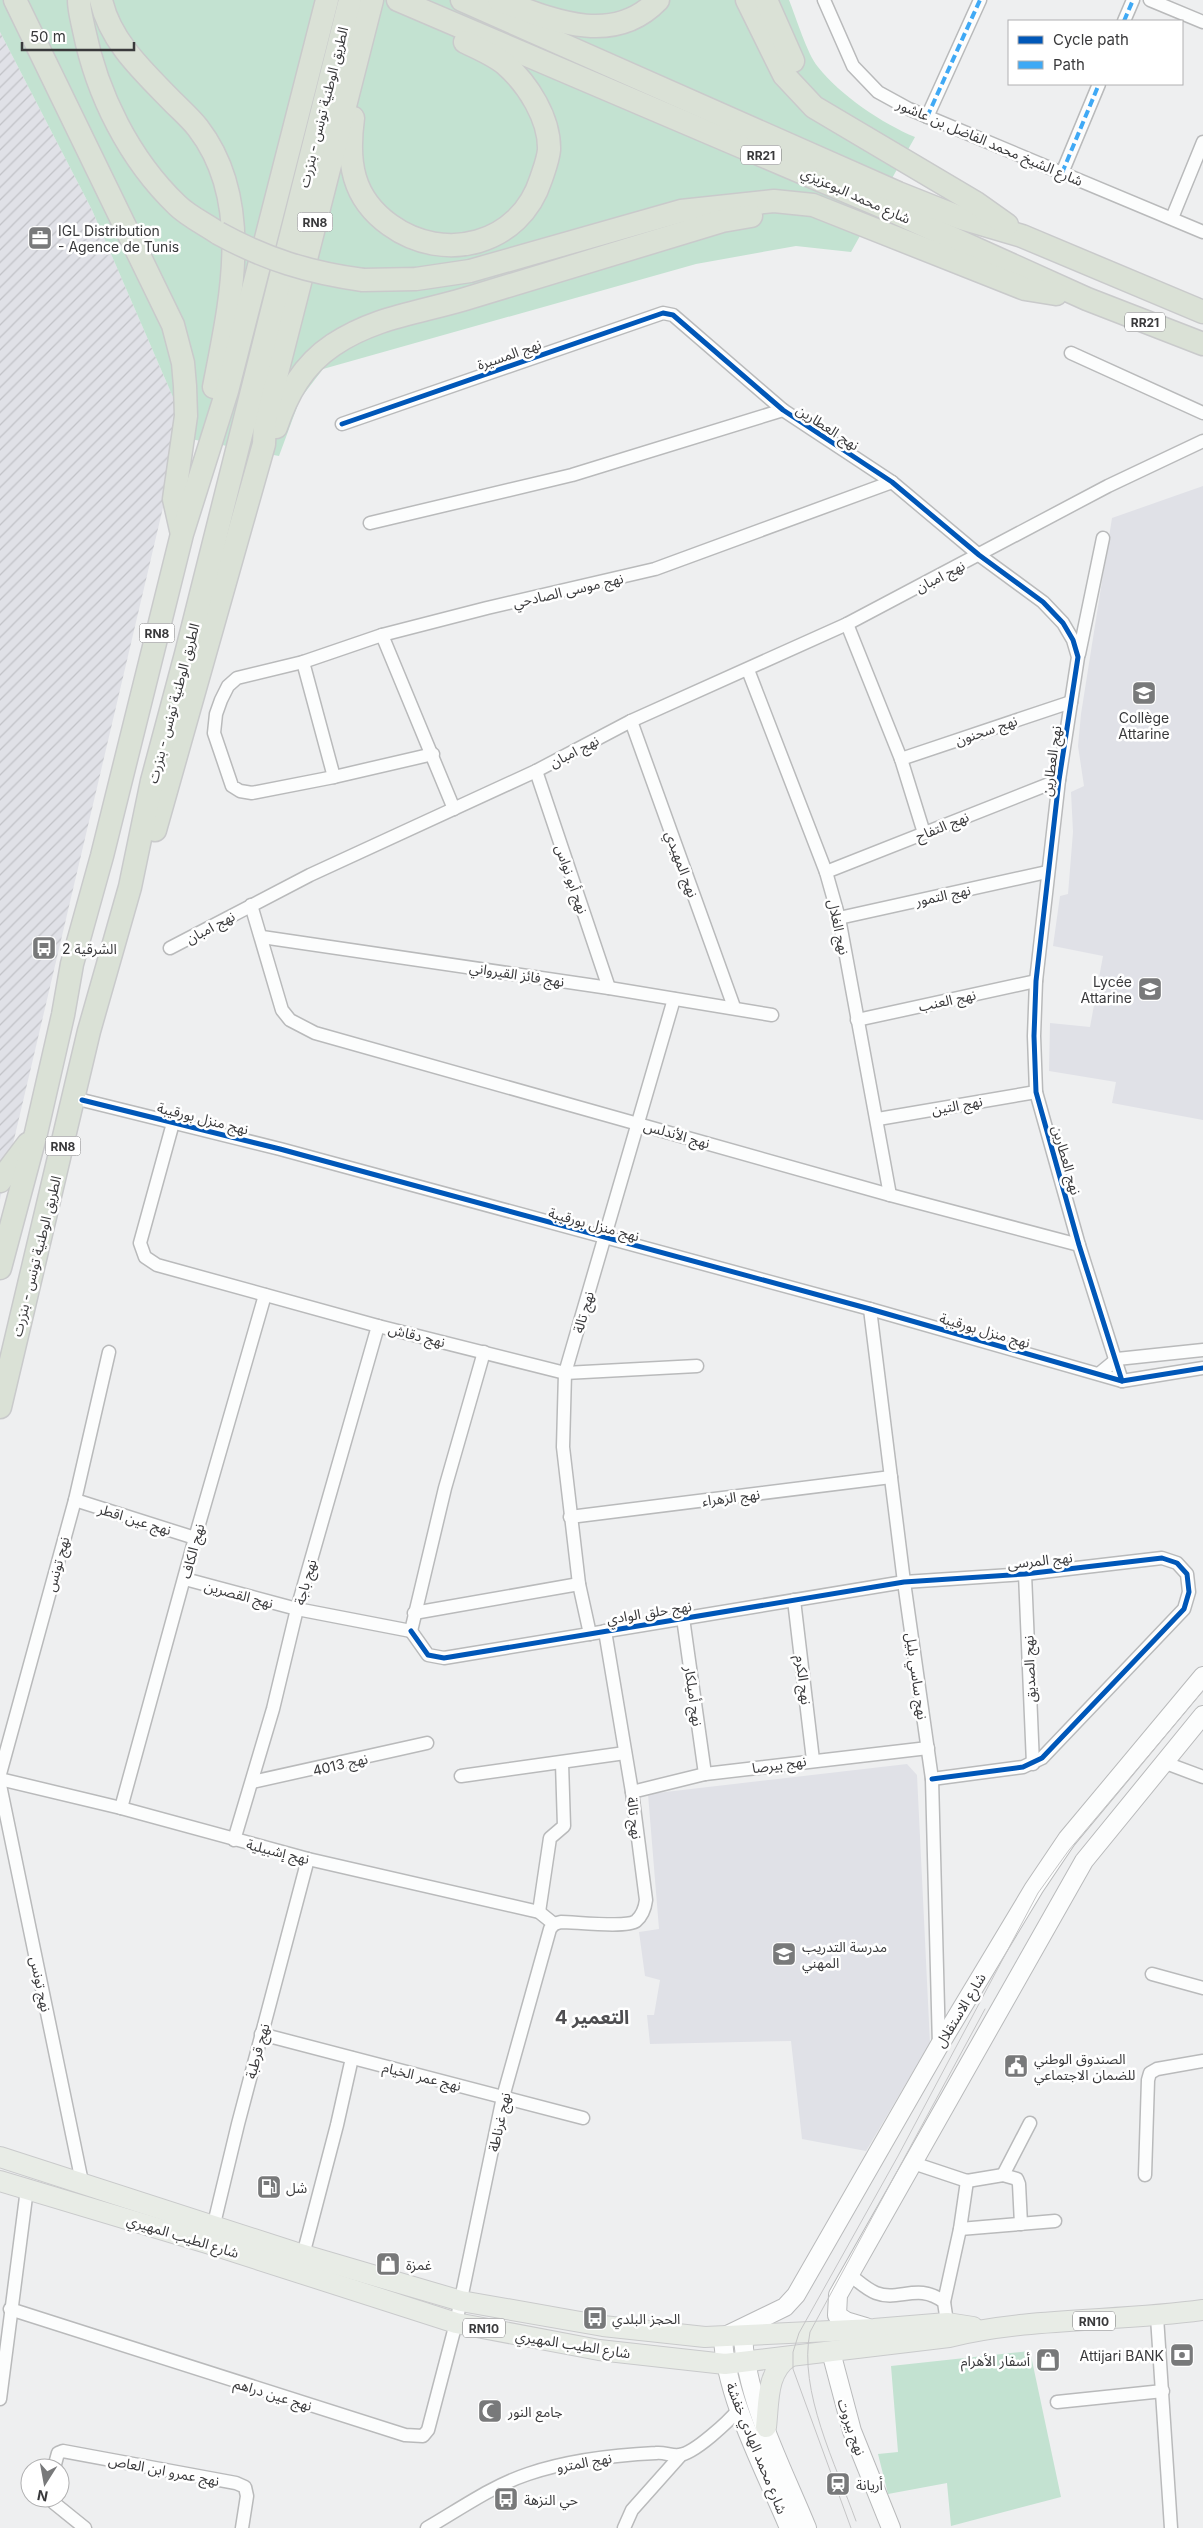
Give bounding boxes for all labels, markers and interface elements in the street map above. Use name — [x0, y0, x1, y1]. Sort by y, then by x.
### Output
scale bar — [22, 20, 135, 52]
legend — [1008, 20, 1183, 85]
street label: الطريق الوطنية تونس - بنزرت — [295, 25, 353, 190]
text: 50 m — [30, 27, 66, 46]
text: Cycle path — [1053, 30, 1129, 49]
text: Path — [1053, 55, 1085, 74]
street label: شارع الشيخ محمد الفاضل بن عاشور — [892, 95, 1086, 192]
road number: RR21 — [741, 146, 781, 164]
street label: شارع محمد البوعزيزي — [797, 163, 913, 230]
road number: RN8 — [298, 212, 332, 232]
place label: IGL Distribution - Agence de Tunis — [58, 222, 179, 255]
office icon: IGL Distribution - Agence de Tunis — [27, 225, 53, 251]
road number: RR21 — [1125, 313, 1165, 332]
street label: نهج المسيرة — [475, 335, 545, 376]
street label: نهج العطارين — [792, 400, 863, 456]
street label: نهج امبان — [913, 556, 969, 598]
street label: نهج موسى الصادحي — [511, 569, 626, 614]
street label: الطريق الوطنية تونس - بنزرت — [143, 621, 205, 785]
road number: RN8 — [140, 624, 174, 642]
school or university icon: Collège Attarine — [1131, 680, 1157, 706]
place label: Collège Attarine — [1118, 709, 1170, 742]
street label: نهج سحنون — [953, 711, 1021, 751]
street label: نهج العطارين — [1038, 724, 1067, 798]
street label: نهج امبان — [547, 731, 603, 773]
street label: نهج التفاح — [913, 808, 972, 847]
street label: نهج المهيدي — [659, 829, 702, 901]
street label: نهج أبو نواس — [549, 842, 592, 917]
street label: نهج التمور — [913, 881, 973, 912]
street label: نهج الغلال — [822, 898, 853, 957]
street label: نهج امبان — [183, 907, 239, 950]
bus stop icon: الشرقية 2 — [31, 935, 57, 961]
place label: الشرقية 2 — [62, 940, 117, 958]
street label: نهج فائز القيرواني — [468, 958, 566, 993]
place label: Lycée Attarine — [1081, 973, 1132, 1006]
school or university icon: Lycée Attarine — [1137, 976, 1163, 1002]
street label: نهج العنب — [917, 986, 978, 1017]
street label: نهج التين — [930, 1092, 985, 1121]
street label: نهج منزل بورقيبة — [155, 1098, 251, 1141]
street label: نهج الأندلس — [641, 1116, 712, 1154]
street label: نهج العطارين — [1046, 1123, 1085, 1198]
road number: RN8 — [46, 1136, 80, 1156]
street label: الطريق الوطنية تونس - بنزرت — [8, 1174, 66, 1339]
street label: نهج منزل بورقيبة — [546, 1204, 642, 1247]
street label: نهج تالة — [569, 1289, 600, 1336]
street label: نهج منزل بورقيبة — [937, 1309, 1032, 1354]
street label: نهج دقاش — [386, 1320, 447, 1353]
street label: نهج الزهراء — [701, 1485, 761, 1512]
street label: نهج عين اقطر — [95, 1500, 174, 1541]
street label: نهج الكاف — [177, 1522, 210, 1581]
street label: نهج تونس — [42, 1534, 75, 1594]
street label: نهج المرسى — [1007, 1548, 1074, 1575]
street label: نهج باجة — [290, 1557, 323, 1608]
street label: نهج القصرين — [202, 1577, 276, 1614]
street label: نهج حلق الوادي — [605, 1597, 693, 1630]
street label: نهج ساسي بليل — [899, 1631, 932, 1721]
street label: نهج الصديق — [1019, 1635, 1042, 1703]
street label: نهج الكرم — [790, 1654, 815, 1706]
street label: نهج أميلكار — [678, 1664, 707, 1728]
street label: نهج 4013 — [311, 1749, 370, 1782]
street label: نهج بيرصا — [751, 1752, 808, 1779]
street label: نهج تالة — [621, 1796, 646, 1841]
street label: نهج إشبيلية — [244, 1835, 312, 1870]
place label: مدرسة التدريب المهني — [802, 1938, 887, 1974]
school or university icon: مدرسة التدريب المهني — [771, 1941, 797, 1967]
street label: نهج تونس — [24, 1955, 55, 2014]
street label: شارع الاستقلال — [931, 1970, 991, 2052]
district label: التعمير 4 — [555, 2006, 629, 2029]
street label: نهج قرطبة — [241, 2021, 275, 2081]
place label: الصندوق الوطني للضمان الاجتماعي — [1034, 2050, 1135, 2086]
public building icon: الصندوق الوطني للضمان الاجتماعي — [1003, 2053, 1029, 2079]
street label: نهج عمر الخيام — [380, 2058, 463, 2097]
street label: نهج غرناطة — [484, 2091, 517, 2154]
fuel station icon: شل — [256, 2174, 282, 2200]
place label: شل — [286, 2179, 307, 2197]
street label: شارع الطيب المهيري — [124, 2211, 241, 2264]
shop icon: غمزة — [375, 2251, 401, 2277]
place label: غمزة — [406, 2256, 432, 2274]
bus stop icon: الحجز البلدي — [582, 2305, 608, 2331]
place label: الحجز البلدي — [612, 2310, 680, 2330]
road number: RN10 — [1073, 2312, 1115, 2330]
road number: RN10 — [463, 2318, 505, 2338]
street label: شارع الطيب المهيري — [514, 2327, 632, 2365]
bank icon: Attijari BANK — [1169, 2342, 1195, 2368]
shop icon: أسفار الأهرام — [1035, 2347, 1061, 2373]
place label: Attijari BANK — [1080, 2347, 1165, 2364]
place label: أسفار الأهرام — [961, 2352, 1030, 2372]
street label: نهج عين دراهم — [231, 2374, 314, 2417]
street label: شارع محمد الهادي خفشة — [720, 2380, 791, 2517]
street label: نهج بيروت — [832, 2397, 870, 2459]
mosque icon: جامع النور — [477, 2398, 503, 2424]
place label: جامع النور — [507, 2403, 563, 2423]
street label: نهج المترو — [555, 2449, 614, 2478]
street label: نهج عمرو ابن العاص — [107, 2451, 221, 2492]
north arrow — [20, 2458, 70, 2508]
station icon: أريانة — [825, 2471, 851, 2497]
place label: أريانة — [856, 2476, 883, 2494]
bus stop icon: حي النزهة — [493, 2486, 519, 2512]
text: N — [36, 2487, 49, 2506]
place label: حي النزهة — [524, 2491, 578, 2511]

